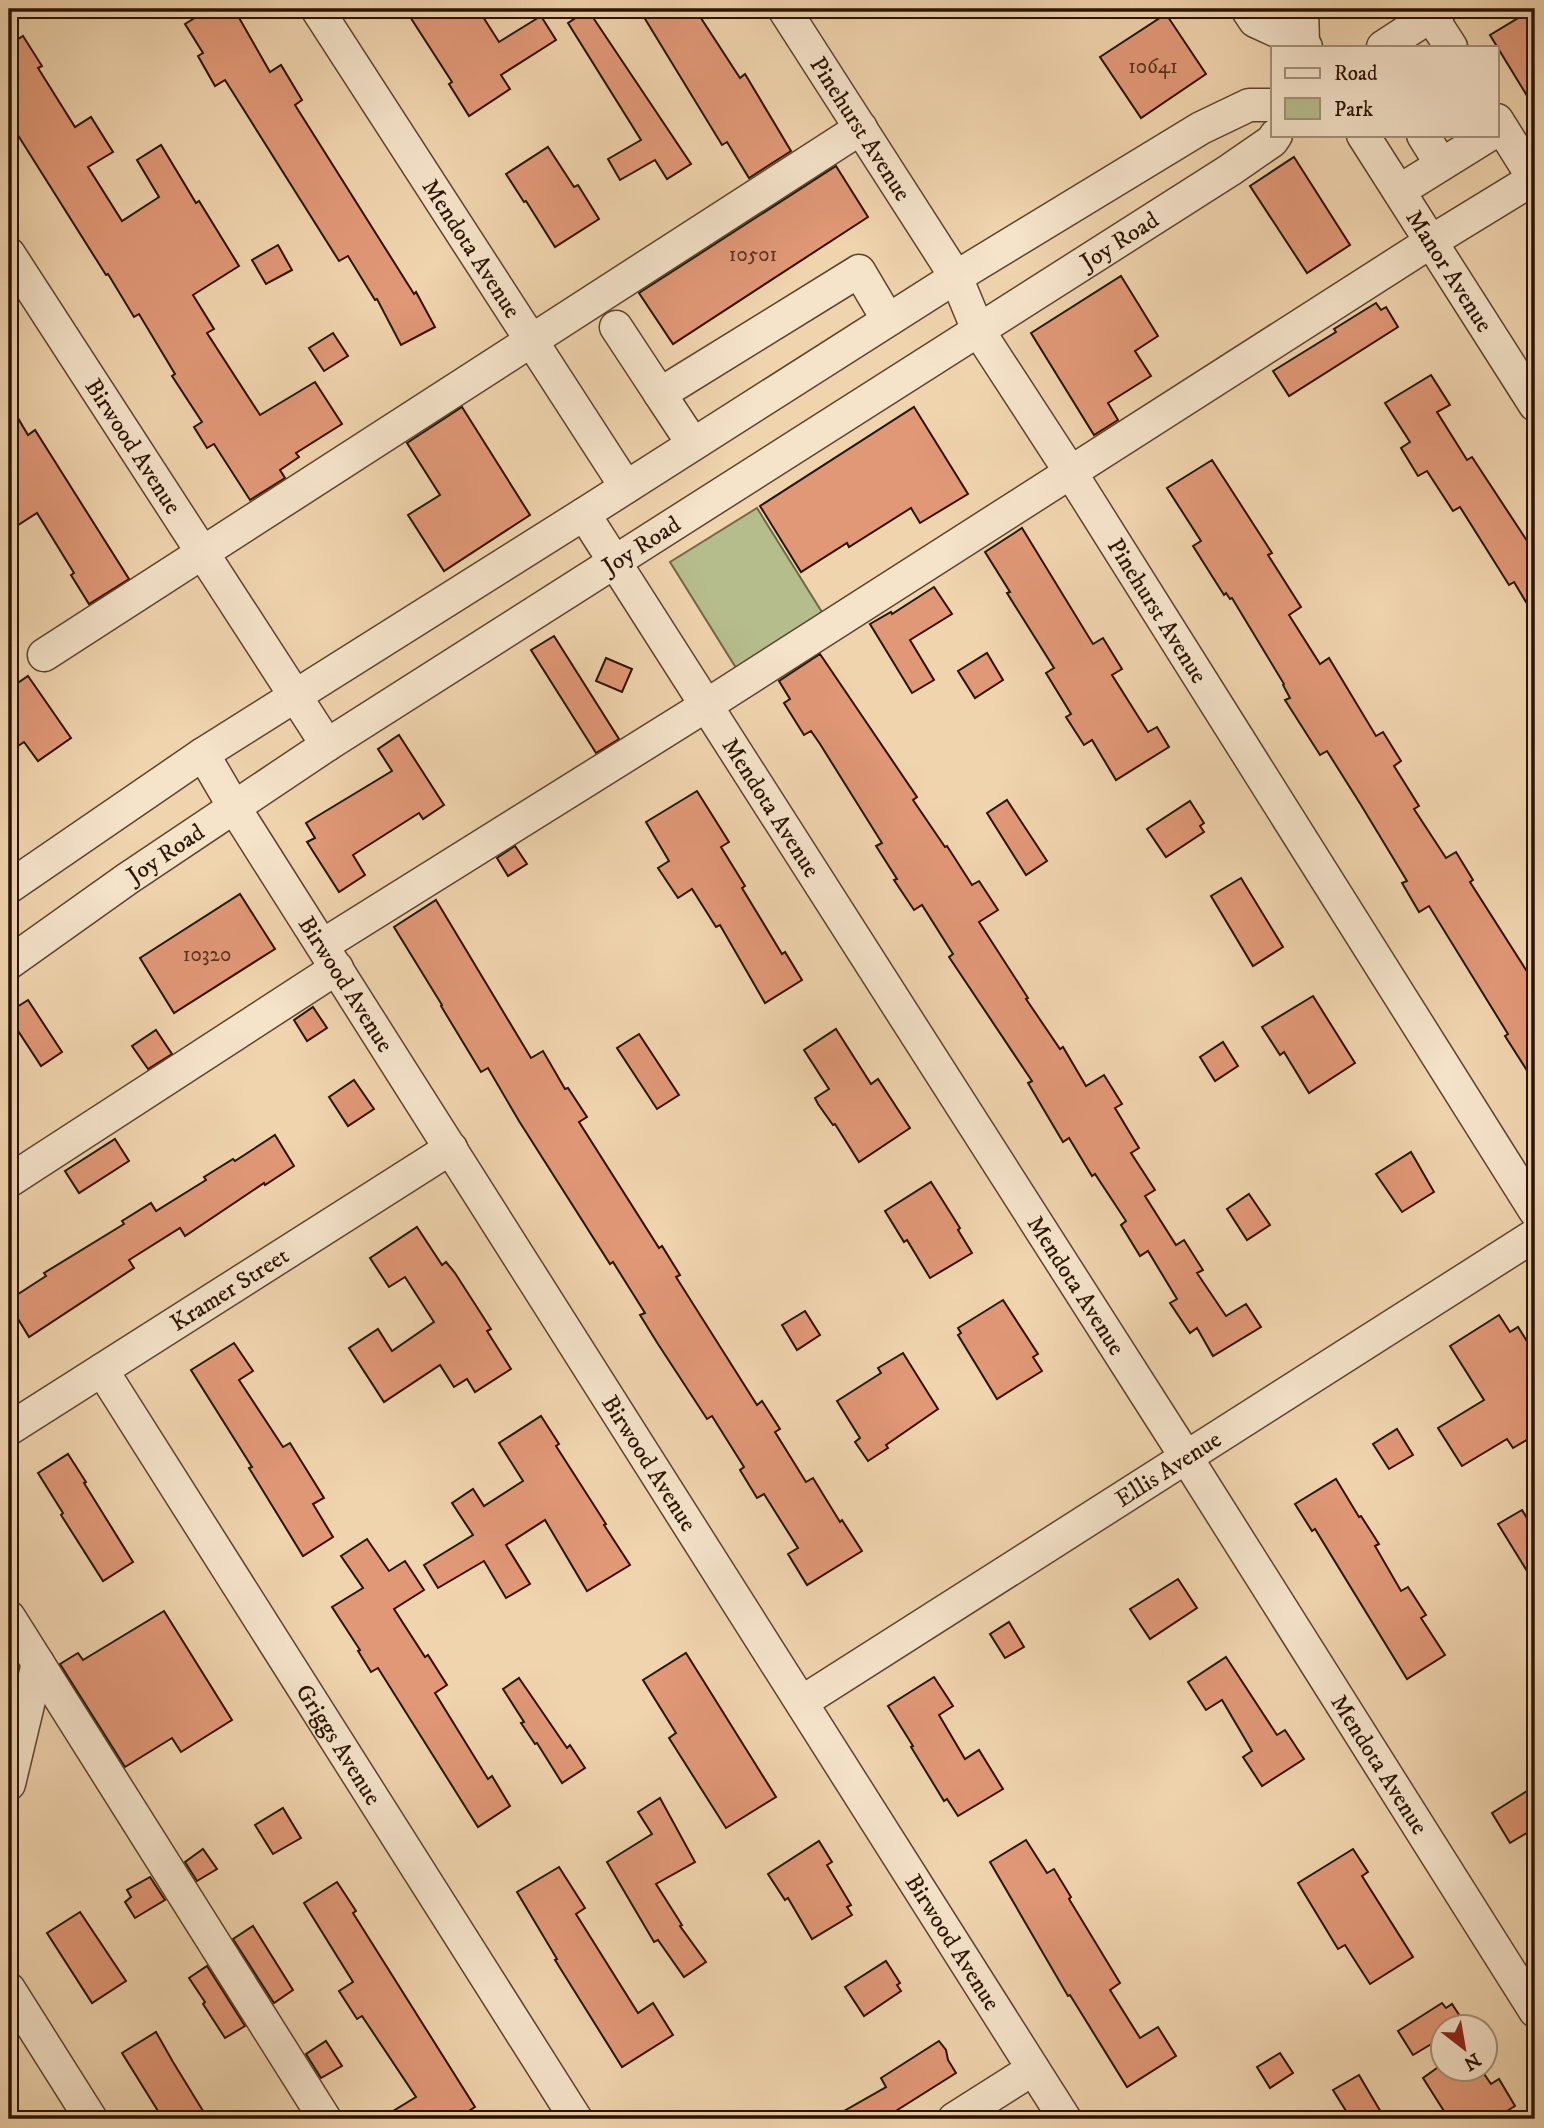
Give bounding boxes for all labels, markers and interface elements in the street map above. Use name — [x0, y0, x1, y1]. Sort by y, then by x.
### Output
legend — [1271, 46, 1498, 136]
street label: Pinehurst Avenue — [803, 51, 917, 207]
house number: 10641 — [1128, 54, 1178, 80]
text: Road — [1334, 61, 1378, 87]
text: Park — [1334, 97, 1374, 123]
street label: Mendota Avenue — [415, 174, 527, 324]
street label: Manor Avenue — [1399, 204, 1499, 338]
street label: Joy Road — [1073, 205, 1165, 278]
house number: 10501 — [729, 242, 777, 268]
street label: Birwood Avenue — [78, 373, 188, 520]
street label: Joy Road — [595, 510, 686, 583]
street label: Pinehurst Avenue — [1100, 533, 1213, 689]
street label: Mendota Avenue — [715, 732, 826, 883]
street label: Joy Road — [120, 817, 210, 892]
street label: Birwood Avenue — [291, 911, 400, 1058]
house number: 10320 — [183, 942, 231, 968]
street label: Mendota Avenue — [1020, 1210, 1131, 1361]
street label: Kramer Street — [165, 1241, 295, 1339]
street label: Birwood Avenue — [594, 1390, 703, 1537]
street label: Ellis Avenue — [1110, 1425, 1227, 1515]
street label: Griggs Avenue — [289, 1679, 388, 1811]
street label: Mendota Avenue — [1323, 1689, 1434, 1841]
street label: Birwood Avenue — [898, 1869, 1006, 2016]
north arrow — [1428, 2012, 1498, 2082]
text: N — [1459, 2047, 1485, 2075]

